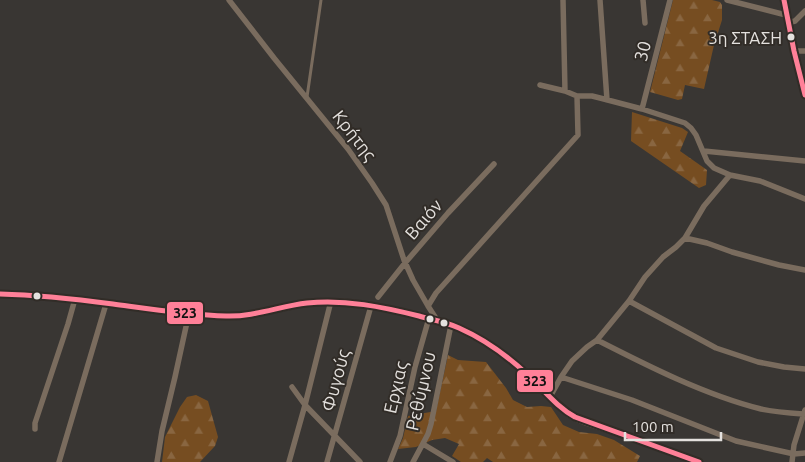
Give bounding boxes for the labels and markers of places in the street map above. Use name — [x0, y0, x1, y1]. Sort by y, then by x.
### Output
place label: 3η ΣΤΑΣΗ — [708, 28, 782, 47]
marker: 3η ΣΤΑΣΗ — [786, 32, 796, 42]
unlabelled marker — [32, 291, 42, 301]
unlabelled marker — [425, 314, 435, 324]
unlabelled marker — [439, 318, 449, 328]

